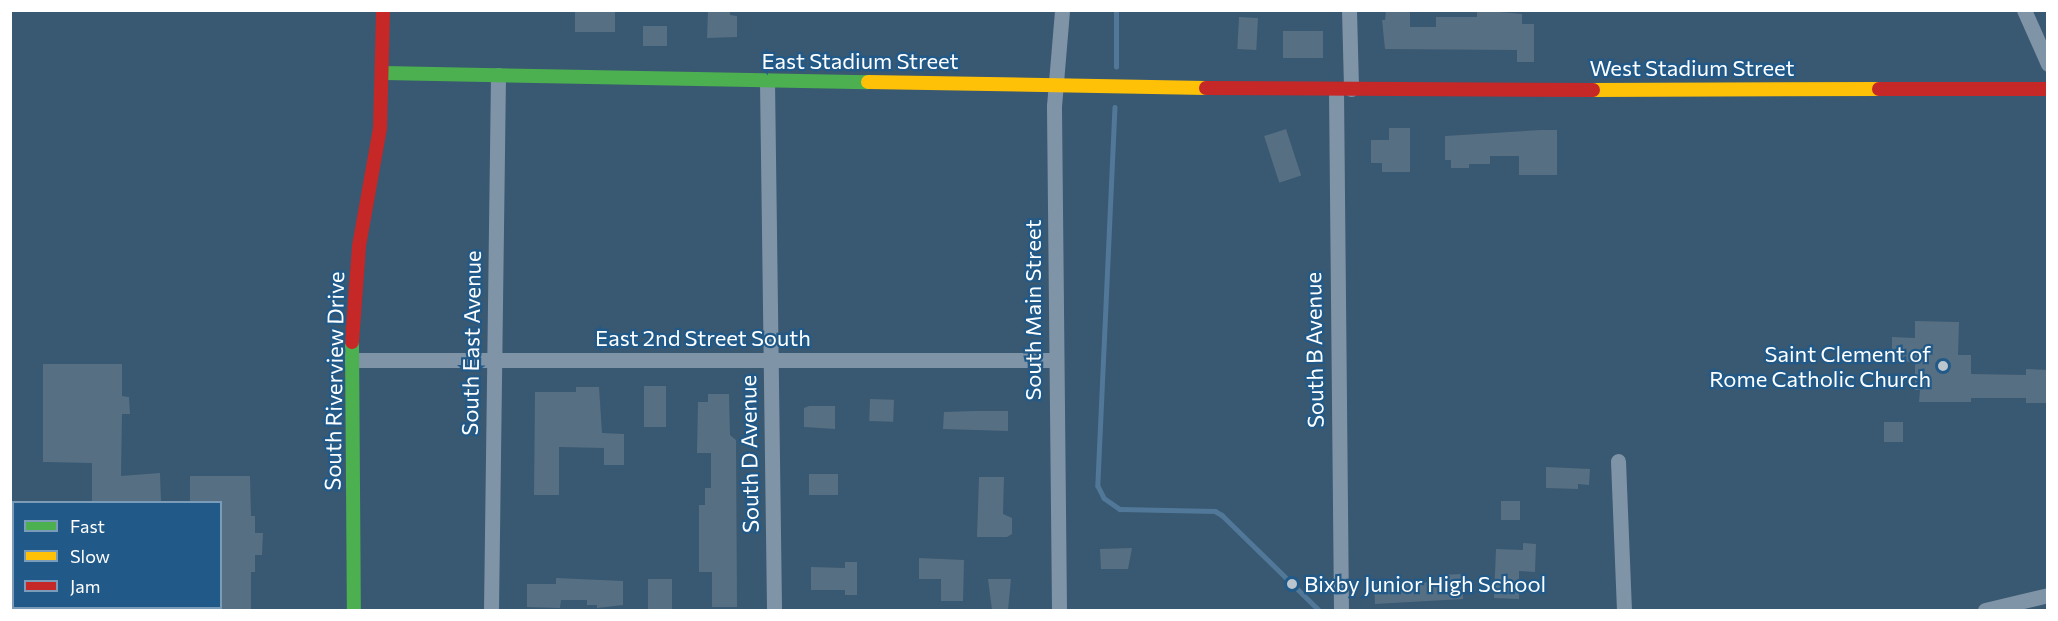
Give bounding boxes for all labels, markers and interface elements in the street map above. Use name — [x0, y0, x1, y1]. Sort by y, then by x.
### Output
street label: East Stadium Street — [761, 48, 959, 74]
street label: West Stadium Street — [1589, 55, 1795, 81]
street label: South Main Street — [1020, 219, 1046, 401]
street label: South East Avenue — [456, 250, 486, 436]
street label: South Riverview Drive — [319, 271, 349, 491]
street label: South B Avenue — [1299, 272, 1329, 428]
street label: East 2nd Street South — [595, 325, 811, 351]
place label: Saint Clement of Rome Catholic Church — [1709, 340, 1931, 392]
marker: Saint Clement of Rome Catholic Church — [1936, 359, 1950, 373]
street label: South D Avenue — [734, 375, 764, 533]
legend — [12, 501, 222, 609]
text: Fast — [70, 515, 105, 537]
text: Slow — [70, 545, 110, 567]
place label: Bixby Junior High School — [1304, 571, 1546, 597]
text: Jam — [70, 575, 100, 597]
marker: Bixby Junior High School — [1285, 577, 1299, 591]

